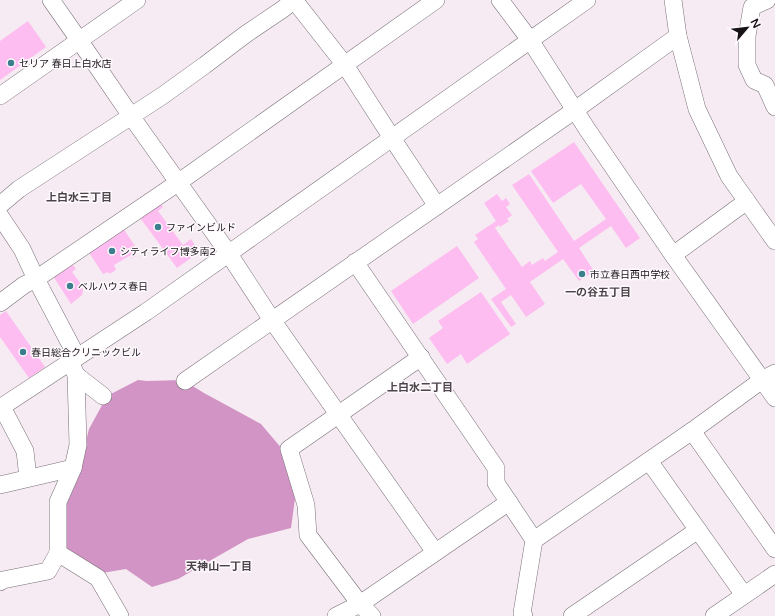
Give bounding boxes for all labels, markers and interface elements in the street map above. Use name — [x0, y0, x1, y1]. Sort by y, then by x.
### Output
north arrow — [727, 8, 767, 48]
text: N — [748, 17, 763, 30]
marker: セリア 春日上白水店 — [6, 58, 16, 68]
place label: セリア 春日上白水店 — [19, 58, 112, 70]
district label: 上白水三丁目 — [46, 191, 112, 204]
marker: ファインビルド — [153, 222, 163, 232]
place label: ファインビルド — [166, 222, 236, 234]
marker: シティライフ博多南2 — [107, 246, 117, 256]
place label: シティライフ博多南2 — [120, 246, 216, 258]
marker: 市立春日西中学校 — [577, 269, 587, 279]
place label: 市立春日西中学校 — [590, 269, 670, 281]
marker: ベルハウス春日 — [65, 281, 75, 291]
place label: ベルハウス春日 — [78, 281, 148, 293]
district label: 一の谷五丁目 — [565, 286, 631, 299]
marker: 春日総合クリニックビル — [18, 347, 28, 357]
place label: 春日総合クリニックビル — [31, 347, 141, 359]
district label: 上白水二丁目 — [387, 381, 453, 394]
district label: 天神山一丁目 — [186, 560, 252, 573]

